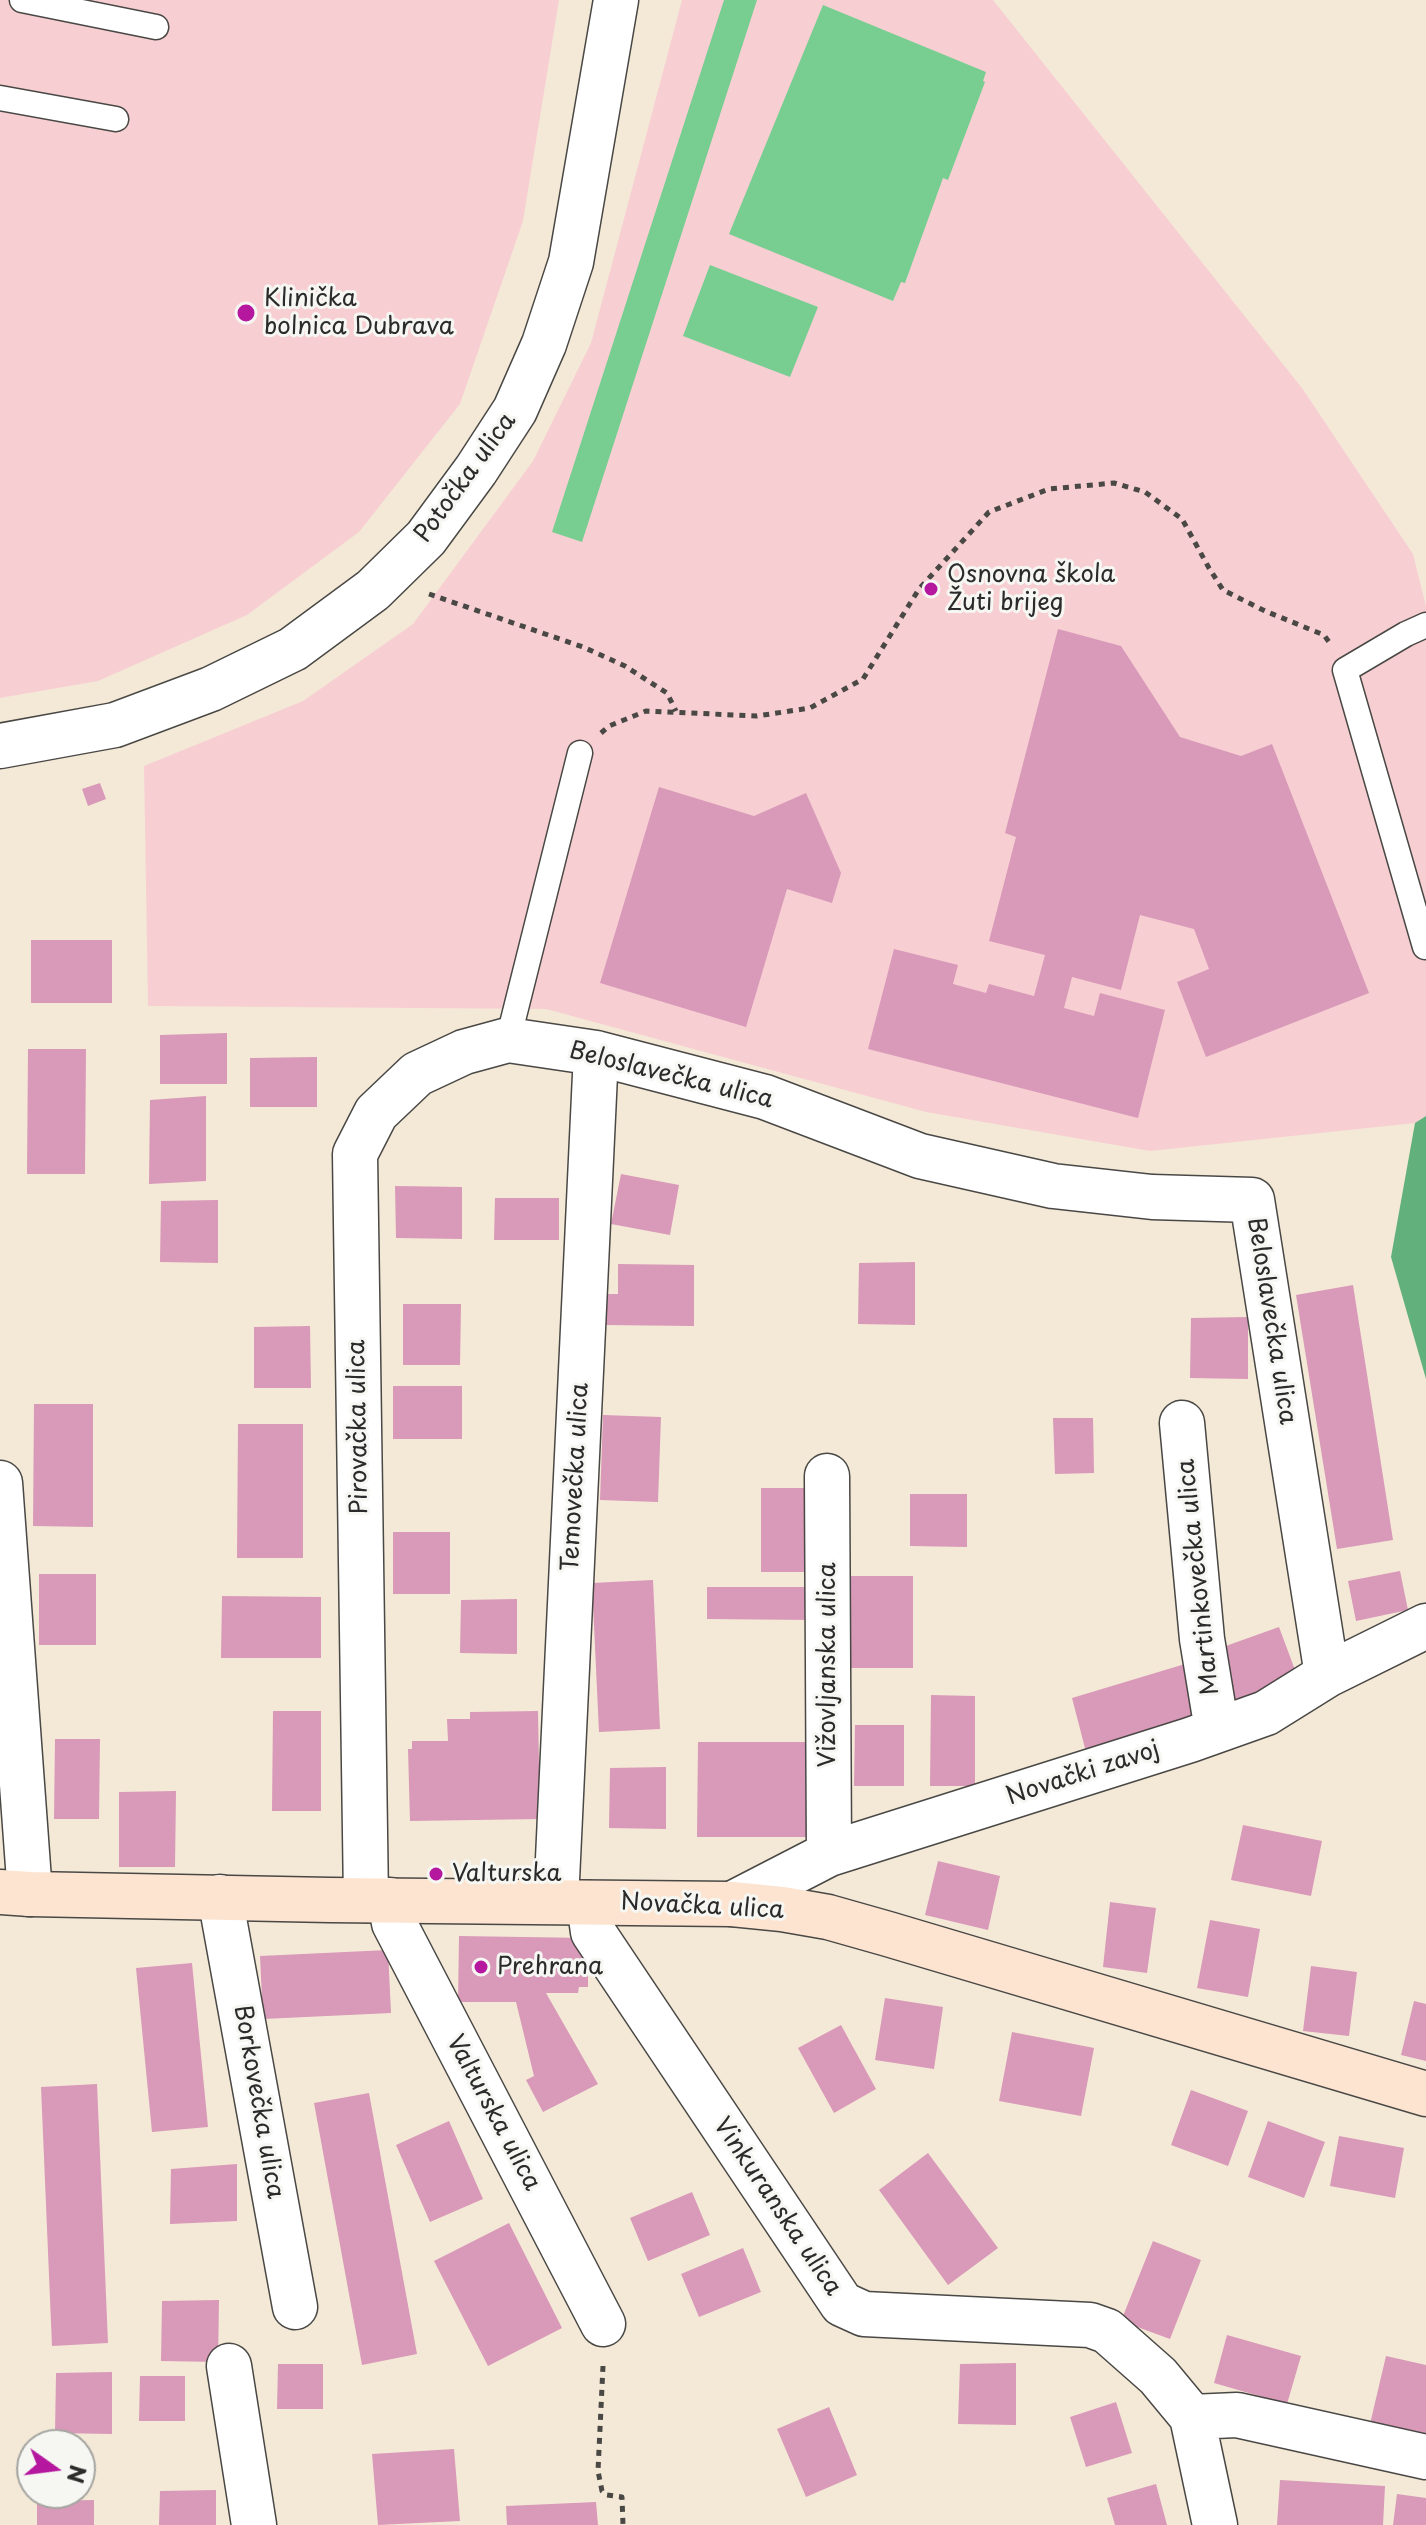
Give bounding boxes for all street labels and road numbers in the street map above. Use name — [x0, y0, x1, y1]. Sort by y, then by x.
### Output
street label: Potočka ulica — [409, 408, 523, 548]
street label: Beloslavečka ulica — [566, 1037, 776, 1115]
street label: Beloslavečka ulica — [1240, 1215, 1302, 1427]
street label: Pirovačka ulica — [343, 1339, 375, 1515]
street label: Temovečka ulica — [557, 1382, 595, 1572]
street label: Martinkovečka ulica — [1172, 1458, 1226, 1696]
street label: Vižovljanska ulica — [814, 1563, 842, 1767]
street label: Novački zavoj — [1003, 1736, 1163, 1812]
street label: Novačka ulica — [619, 1888, 785, 1926]
street label: Borkovečka ulica — [227, 2003, 289, 2201]
street label: Valturska ulica — [440, 2030, 546, 2196]
street label: Vinkuranska ulica — [707, 2113, 847, 2301]

